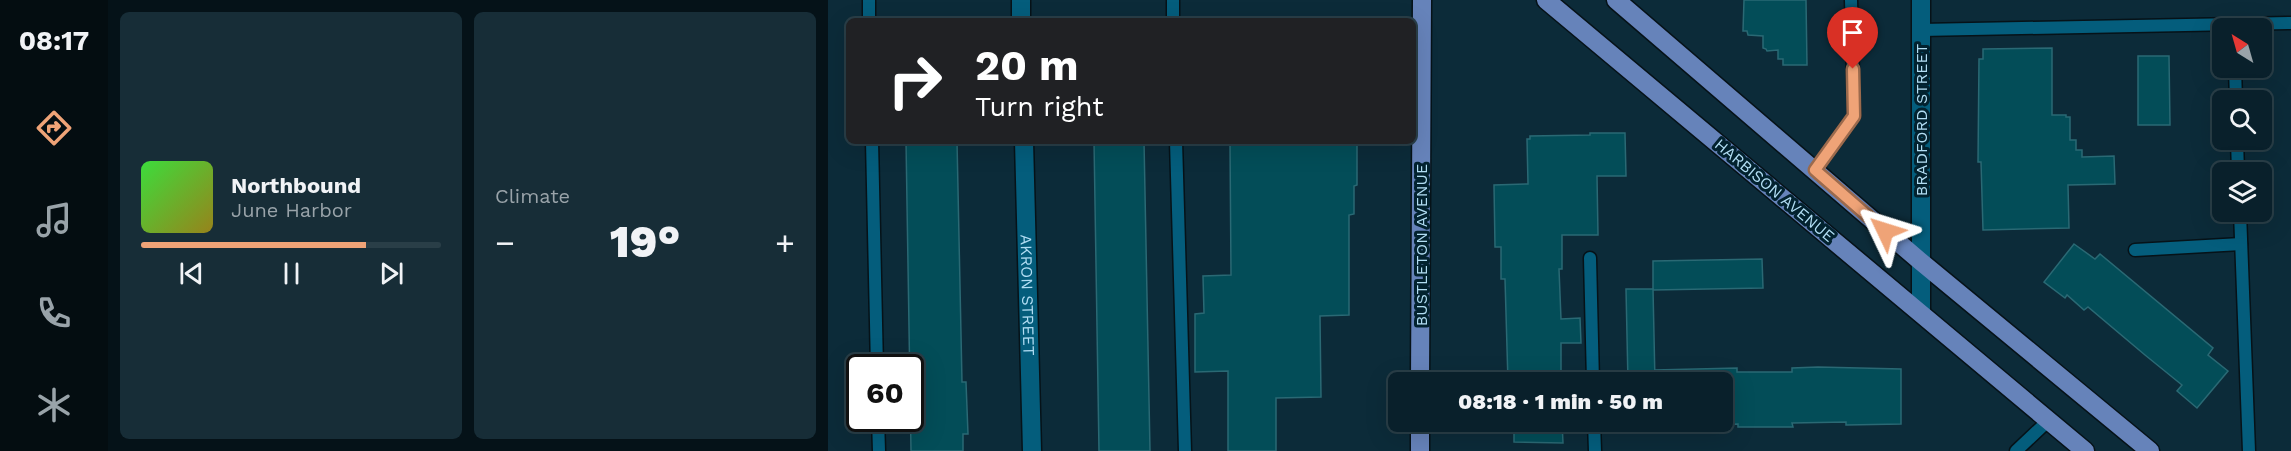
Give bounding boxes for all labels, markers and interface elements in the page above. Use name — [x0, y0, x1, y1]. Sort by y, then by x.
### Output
pin — [1827, 7, 1878, 69]
icon: arrive — [1836, 16, 1869, 49]
north arrow — [2212, 18, 2272, 78]
map controls — [2212, 18, 2272, 222]
text: 08:17 — [19, 25, 89, 57]
text: 20 m — [975, 41, 1079, 90]
icon: right — [876, 42, 954, 120]
street label: BRADFORD STREET — [1912, 43, 1931, 196]
button: search — [2212, 90, 2272, 150]
text: Turn right — [975, 91, 1104, 123]
icon: directions — [33, 107, 75, 149]
street label: HARBISON AVENUE — [1711, 135, 1838, 246]
button: layers — [2212, 162, 2272, 222]
street label: BUSTLETON AVENUE — [1412, 164, 1431, 326]
text: Northbound — [231, 173, 361, 198]
text: Climate — [495, 184, 570, 208]
text: June Harbor — [231, 198, 352, 222]
icon: music — [33, 199, 75, 241]
position arrow — [1853, 199, 1917, 263]
text: 19° — [610, 215, 680, 268]
text: − — [495, 223, 515, 262]
text: + — [775, 223, 795, 262]
street label: AKRON STREET — [1016, 234, 1039, 356]
icon: previous — [175, 257, 208, 290]
icon: pause — [275, 257, 308, 290]
icon: next — [375, 257, 408, 290]
icon: phone — [33, 292, 75, 334]
speed limit sign: 60 — [846, 354, 924, 432]
icon: climate — [33, 384, 75, 426]
text: 08:18 · 1 min · 50 m — [1458, 389, 1663, 414]

